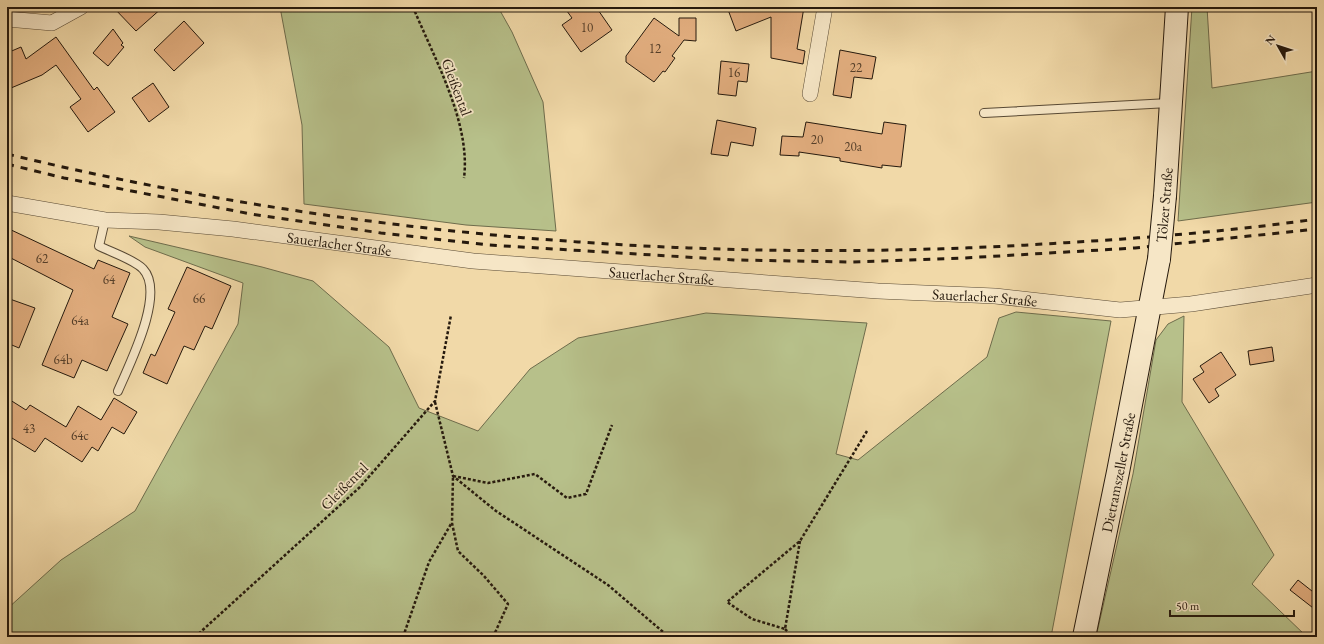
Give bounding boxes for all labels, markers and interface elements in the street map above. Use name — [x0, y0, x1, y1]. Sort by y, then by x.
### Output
house number: 10 — [581, 19, 593, 36]
north arrow — [1258, 26, 1298, 66]
text: N — [1262, 32, 1279, 48]
house number: 12 — [649, 40, 662, 57]
street label: Gleißental — [437, 56, 477, 119]
house number: 22 — [850, 59, 863, 76]
house number: 16 — [728, 64, 740, 81]
house number: 20 — [811, 131, 823, 148]
house number: 20a — [844, 138, 863, 155]
street label: Tölzer Straße — [1151, 167, 1177, 243]
street label: Sauerlacher Straße — [286, 227, 393, 260]
house number: 62 — [36, 250, 49, 267]
street label: Sauerlacher Straße — [608, 262, 715, 288]
house number: 64 — [103, 271, 116, 288]
street label: Sauerlacher Straße — [932, 284, 1038, 310]
house number: 66 — [193, 290, 205, 307]
house number: 64a — [71, 312, 90, 329]
house number: 64b — [53, 351, 73, 368]
street label: Dietramszeller Straße — [1096, 411, 1139, 534]
house number: 43 — [23, 420, 35, 437]
house number: 64c — [71, 427, 89, 444]
street label: Gleißental — [316, 458, 372, 514]
scale bar — [1170, 592, 1294, 618]
text: 50 m — [1176, 598, 1200, 614]

